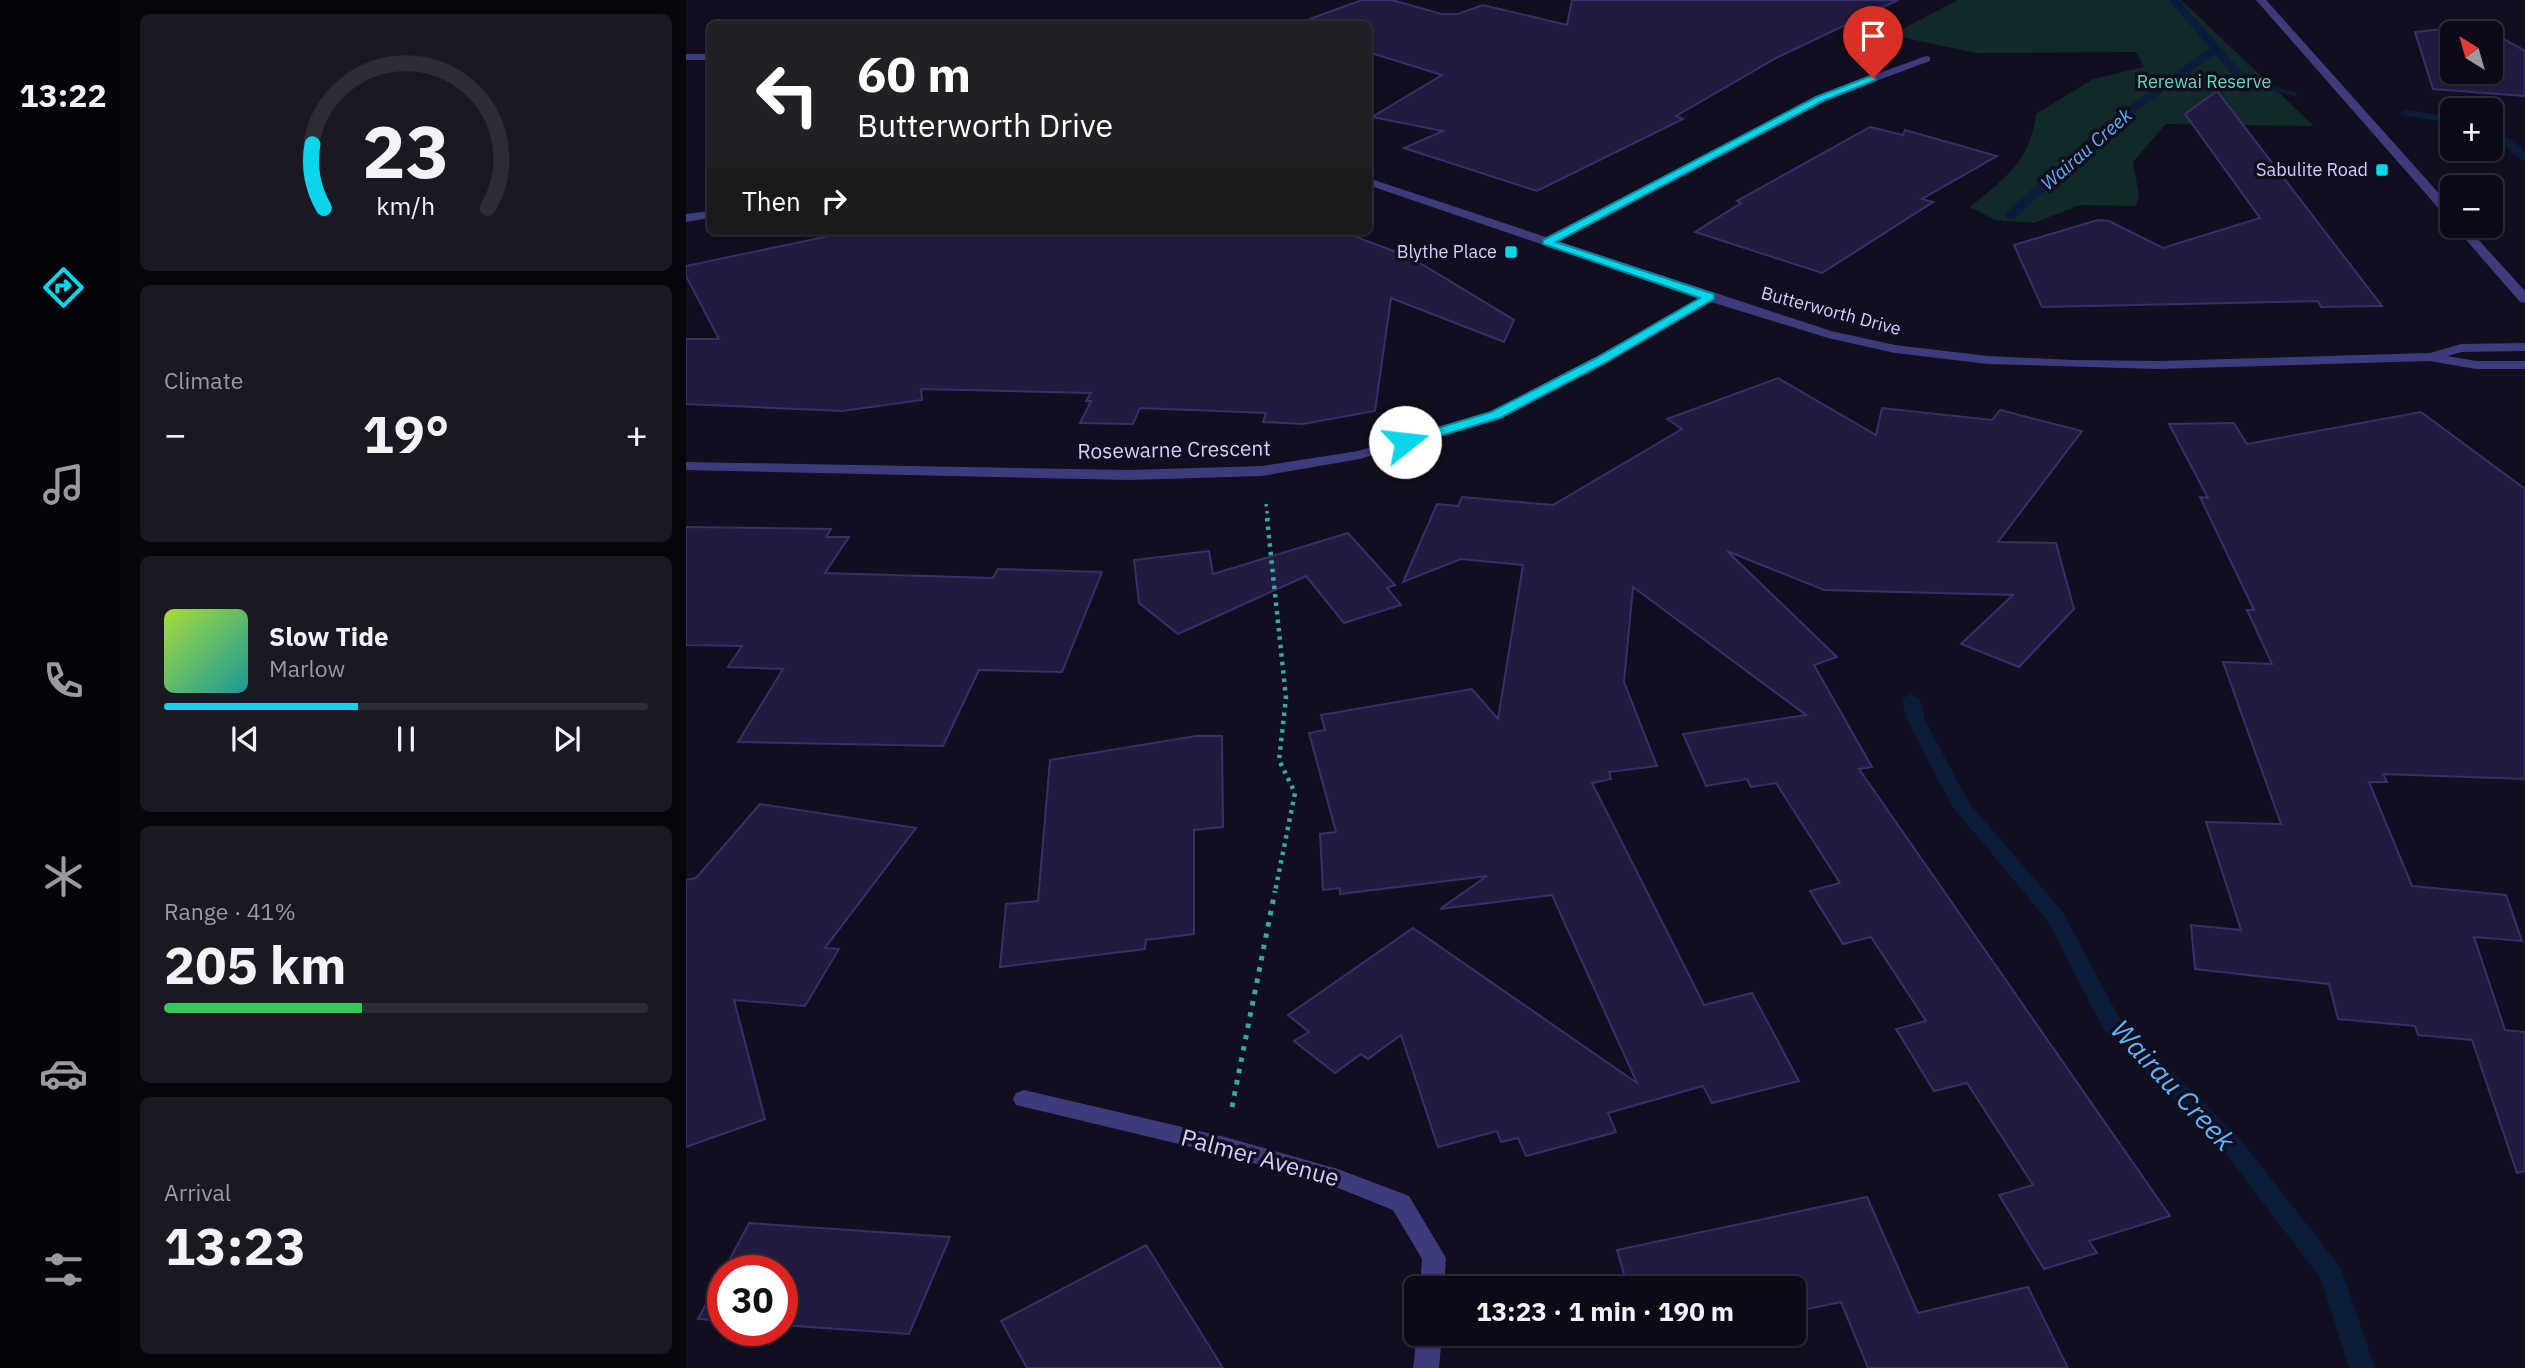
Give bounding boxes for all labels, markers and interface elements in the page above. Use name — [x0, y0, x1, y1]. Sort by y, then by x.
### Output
pin — [1843, 6, 1903, 78]
icon: arrive — [1854, 17, 1892, 55]
north arrow — [2440, 21, 2502, 84]
map controls — [2440, 21, 2503, 238]
text: 60 m — [857, 42, 971, 105]
icon: left — [742, 49, 833, 140]
park label: Rerewai Reserve — [2137, 70, 2271, 93]
text: 13:22 — [19, 74, 107, 116]
button: + — [2440, 98, 2503, 161]
water label: Wairau Creek — [2036, 102, 2137, 195]
text: 23 — [362, 104, 450, 199]
text: Butterworth Drive — [857, 104, 1113, 146]
place label: Sabulite Road — [2256, 158, 2368, 181]
marker: Sabulite Road — [2374, 162, 2390, 178]
button: − — [2440, 175, 2503, 238]
icon: right — [815, 182, 853, 220]
text: Then — [742, 184, 801, 218]
text: km/h — [377, 189, 435, 222]
place label: Blythe Place — [1397, 240, 1497, 263]
marker: Blythe Place — [1503, 244, 1519, 260]
icon: directions — [39, 263, 88, 312]
street label: Butterworth Drive — [1759, 281, 1904, 340]
text: Climate — [164, 365, 243, 395]
text: 19° — [363, 400, 449, 467]
position arrow — [1368, 405, 1442, 479]
text: − — [164, 409, 187, 458]
text: + — [625, 409, 648, 458]
street label: Rosewarne Crescent — [1077, 433, 1271, 465]
icon: music — [39, 460, 88, 509]
text: Slow Tide — [269, 619, 389, 653]
text: Marlow — [269, 653, 345, 683]
icon: phone — [39, 656, 88, 705]
icon: previous — [226, 720, 264, 758]
icon: pause — [387, 720, 425, 758]
icon: next — [548, 720, 586, 758]
icon: climate — [39, 852, 88, 901]
text: Range · 41% — [164, 896, 296, 926]
text: 205 km — [164, 931, 346, 998]
water label: Wairau Creek — [2103, 1011, 2244, 1158]
icon: car — [39, 1049, 88, 1098]
street label: Palmer Avenue — [1178, 1121, 1343, 1194]
text: Arrival — [164, 1177, 231, 1207]
text: 13:23 — [164, 1212, 306, 1279]
icon: filters — [39, 1245, 88, 1294]
speed limit sign: 30 — [707, 1255, 798, 1346]
text: 13:23 · 1 min · 190 m — [1476, 1294, 1734, 1328]

